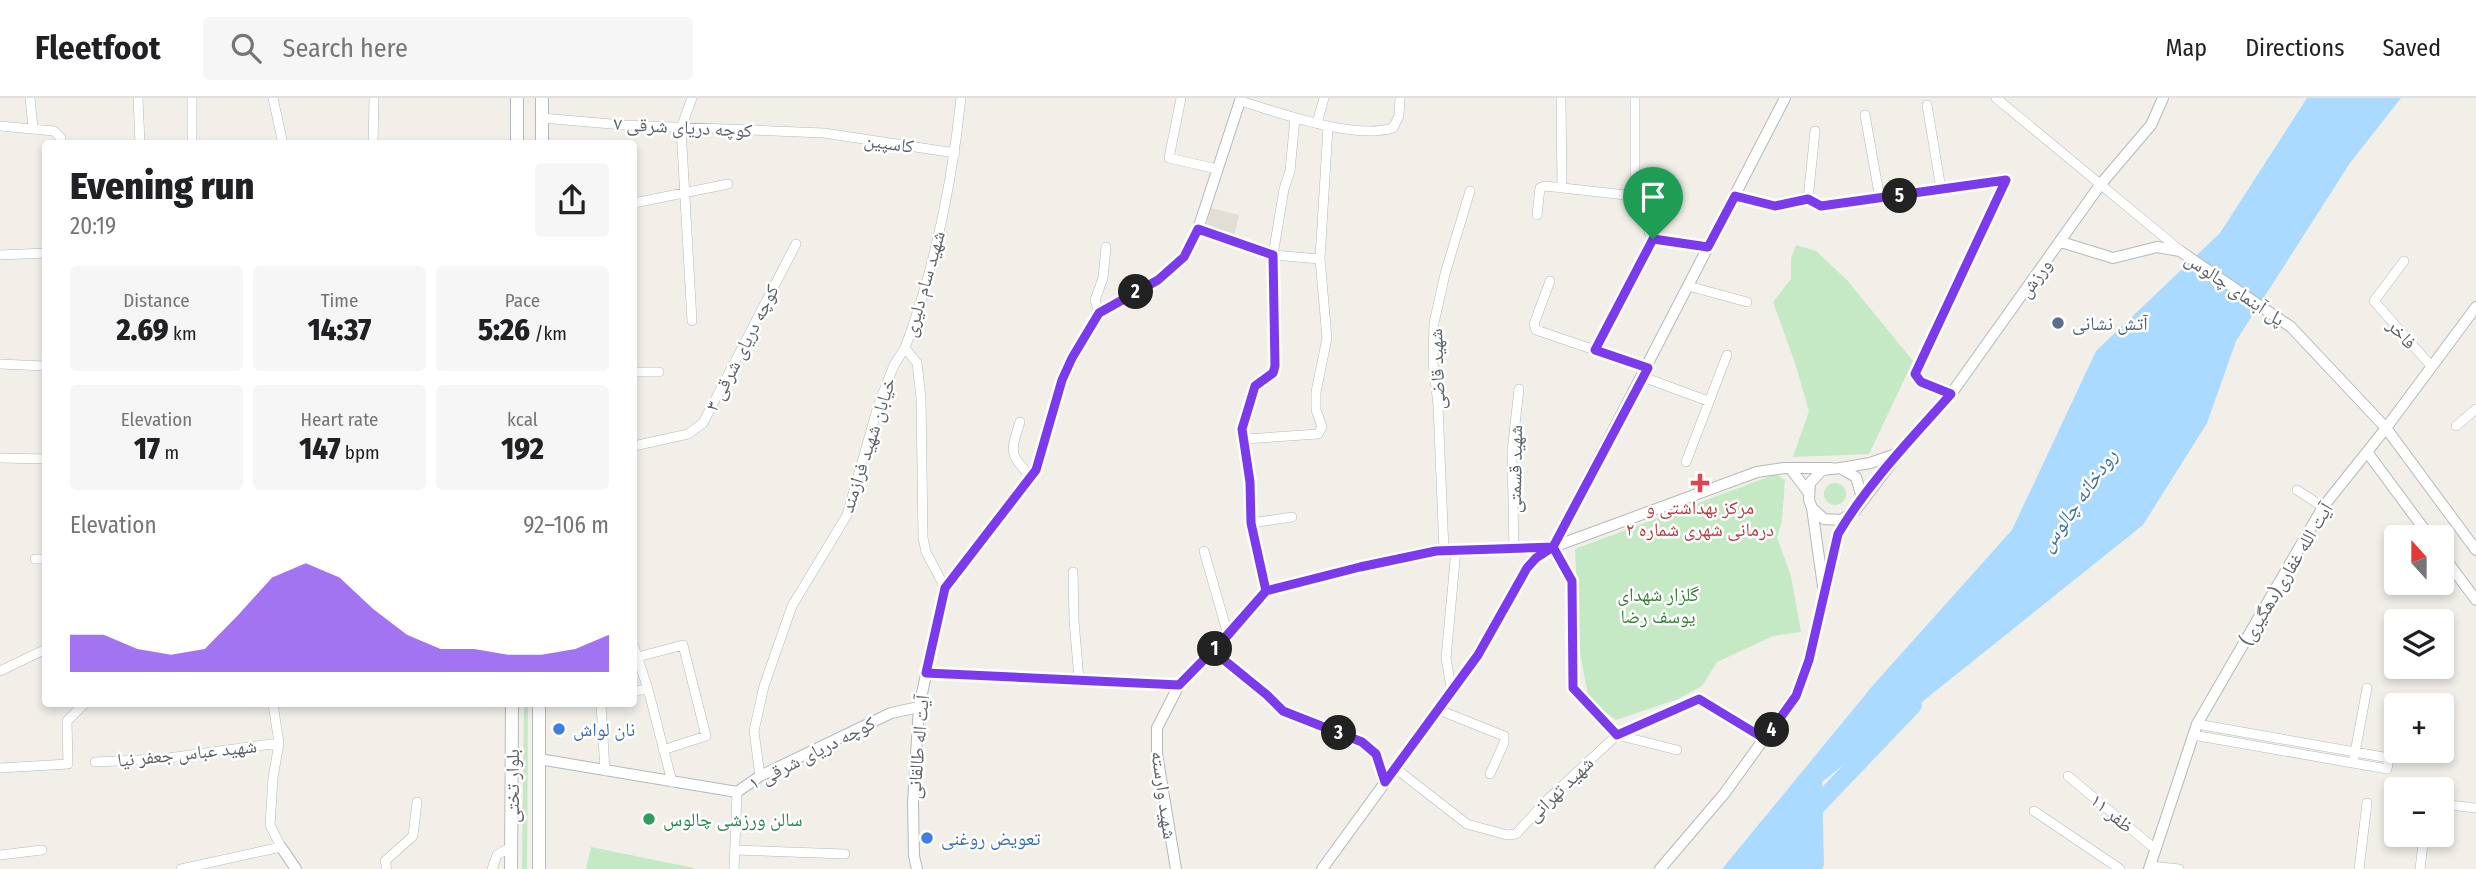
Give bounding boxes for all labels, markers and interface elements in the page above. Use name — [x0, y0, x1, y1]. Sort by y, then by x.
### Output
search box — [203, 17, 693, 80]
text: Fleetfoot — [35, 28, 161, 68]
icon: search — [227, 29, 265, 67]
text: Search here — [283, 33, 408, 64]
text: Map — [2166, 34, 2207, 62]
text: Directions — [2245, 34, 2344, 62]
text: Saved — [2382, 34, 2441, 62]
street label: کوچه دریای شرقی ۷ — [613, 112, 753, 142]
street label: کاسپين — [863, 128, 915, 158]
text: Evening run — [70, 163, 254, 209]
button: share — [535, 163, 609, 237]
pin — [1623, 167, 1683, 239]
icon: arrive — [1634, 178, 1672, 216]
pin: 5 — [1882, 178, 1918, 214]
text: 5 — [1895, 184, 1904, 207]
text: 20:19 — [70, 212, 116, 240]
street label: شهید سام دلیری — [898, 228, 952, 340]
street label: پل آبنمای چالوس — [2181, 247, 2289, 331]
street label: ورزش — [2013, 254, 2057, 302]
pin: 2 — [1118, 274, 1154, 310]
text: 2 — [1131, 280, 1140, 303]
street label: کوچه دریای شرقی ۳ — [700, 281, 784, 415]
text: Distance — [123, 289, 190, 312]
text: Time — [321, 289, 358, 312]
text: Pace — [505, 289, 540, 312]
text: 2.69 — [116, 312, 169, 348]
text: 14:37 — [308, 312, 371, 348]
text: 5:26 — [478, 312, 530, 348]
place label: آتش نشانی — [2072, 312, 2149, 335]
street label: فاخر — [2382, 313, 2421, 354]
marker: آتش نشانی — [2050, 315, 2066, 331]
text: km — [169, 322, 197, 345]
text: /km — [530, 322, 567, 345]
street label: شهید قاضی — [1424, 328, 1450, 410]
street label: خیابان شهید فرازمند — [835, 375, 901, 515]
text: Elevation — [121, 408, 192, 431]
text: Heart rate — [300, 408, 379, 431]
text: kcal — [507, 408, 538, 431]
street label: شهید قسمتی — [1503, 425, 1527, 513]
text: 17 — [134, 431, 160, 467]
text: 147 — [299, 431, 340, 467]
text: 192 — [501, 431, 544, 467]
text: m — [160, 441, 179, 464]
text: bpm — [340, 441, 380, 464]
water label: رودخانه چالوس — [2033, 444, 2123, 556]
marker: مرکز بهداشتی و درمانی شهری شماره ۲ — [1690, 473, 1710, 493]
place label: مرکز بهداشتی و درمانی شهری شماره ۲ — [1626, 496, 1774, 541]
street label: آیت الله غفاری(دهگیری) — [2234, 498, 2338, 649]
text: Elevation — [70, 511, 157, 539]
text: 92–106 m — [523, 511, 609, 539]
north arrow — [2384, 525, 2454, 595]
map controls — [2384, 525, 2454, 847]
park label: گلزار شهدای یوسف رضا — [1617, 583, 1699, 628]
button: layers — [2384, 609, 2454, 679]
pin: 1 — [1198, 632, 1232, 666]
text: 1 — [1210, 637, 1219, 660]
street label: آیت اله طالقانی — [902, 693, 934, 800]
button: + — [2384, 693, 2454, 763]
street label: کوچه دریای شرقی ۱ — [745, 711, 879, 795]
pin: 4 — [1754, 712, 1790, 748]
pin: 3 — [1322, 716, 1356, 750]
place label: نان لواش — [573, 718, 635, 741]
text: 4 — [1767, 718, 1776, 741]
marker: نان لواش — [551, 721, 567, 737]
text: 3 — [1334, 721, 1343, 744]
street label: شهید عباس جعفر نیا — [116, 734, 258, 772]
street label: بلوار تختی — [501, 749, 524, 823]
street label: شهید وارسته — [1146, 749, 1182, 841]
street label: شهید تهرانی — [1522, 751, 1598, 827]
button: − — [2384, 777, 2454, 847]
street label: ظفر ۱۱ — [2086, 788, 2138, 838]
place label: سالن ورزشی چالوس — [663, 808, 803, 831]
marker: سالن ورزشی چالوس — [641, 811, 657, 827]
place label: تعویض روغنی — [941, 827, 1041, 850]
marker: تعویض روغنی — [919, 830, 935, 846]

